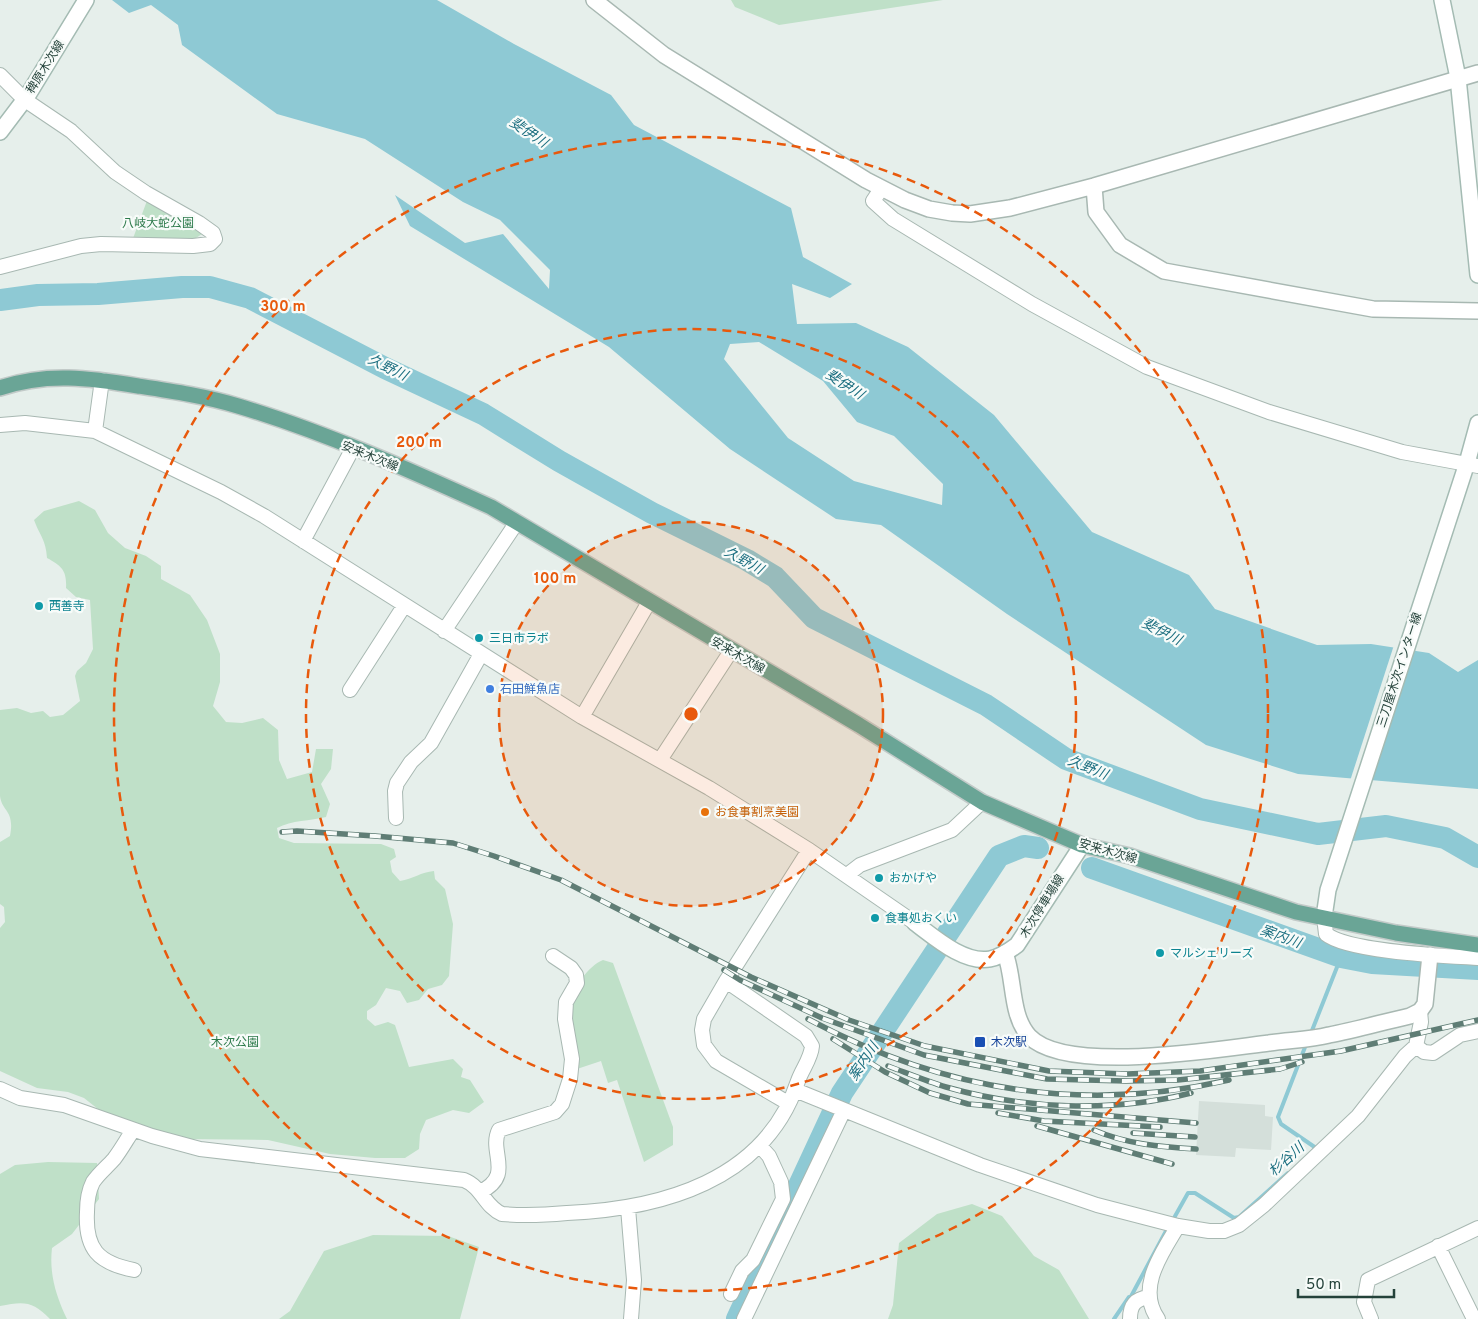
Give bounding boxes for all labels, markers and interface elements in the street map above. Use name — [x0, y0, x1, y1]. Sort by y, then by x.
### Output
street label: 稗原木次線 — [23, 38, 69, 97]
water label: 斐伊川 — [506, 114, 552, 153]
park label: 八岐大蛇公園 — [122, 216, 194, 232]
text: 300 m — [260, 298, 306, 317]
water label: 久野川 — [365, 352, 412, 386]
water label: 斐伊川 — [822, 367, 868, 405]
text: 200 m — [396, 434, 442, 453]
street label: 安来木次線 — [339, 438, 400, 476]
water label: 久野川 — [721, 544, 768, 580]
text: 100 m — [534, 570, 576, 589]
place label: 西善寺 — [49, 599, 85, 615]
marker: 西善寺 — [33, 600, 45, 612]
street label: 三刀屋木次インター線 — [1374, 611, 1426, 730]
water label: 斐伊川 — [1139, 615, 1186, 650]
place label: 三日市ラボ — [489, 631, 549, 647]
marker: 三日市ラボ — [473, 632, 485, 644]
street label: 安来木次線 — [708, 634, 767, 678]
place label: 石田鮮魚店 — [500, 682, 560, 698]
marker: 石田鮮魚店 — [484, 683, 496, 695]
centre of rings — [682, 705, 700, 723]
water label: 久野川 — [1065, 753, 1112, 785]
place label: お食事割烹美園 — [715, 805, 799, 821]
marker: お食事割烹美園 — [699, 806, 711, 818]
street label: 安来木次線 — [1077, 836, 1139, 868]
place label: おかげや — [889, 871, 937, 887]
marker: おかげや — [873, 872, 885, 884]
street label: 木次停車場線 — [1017, 872, 1069, 941]
place label: 食事処おくい — [885, 911, 957, 927]
marker: 食事処おくい — [869, 912, 881, 924]
water label: 案内川 — [1258, 922, 1305, 953]
place label: マルシェリーズ — [1170, 946, 1253, 962]
marker: マルシェリーズ — [1154, 947, 1166, 959]
park label: 木次公園 — [211, 1035, 259, 1051]
marker: 木次駅 — [973, 1035, 987, 1049]
place label: 木次駅 — [991, 1035, 1027, 1051]
water label: 案内川 — [845, 1038, 884, 1084]
water label: 杉谷川 — [1266, 1138, 1310, 1180]
scale bar — [1298, 1266, 1394, 1298]
text: 50 m — [1306, 1276, 1341, 1295]

